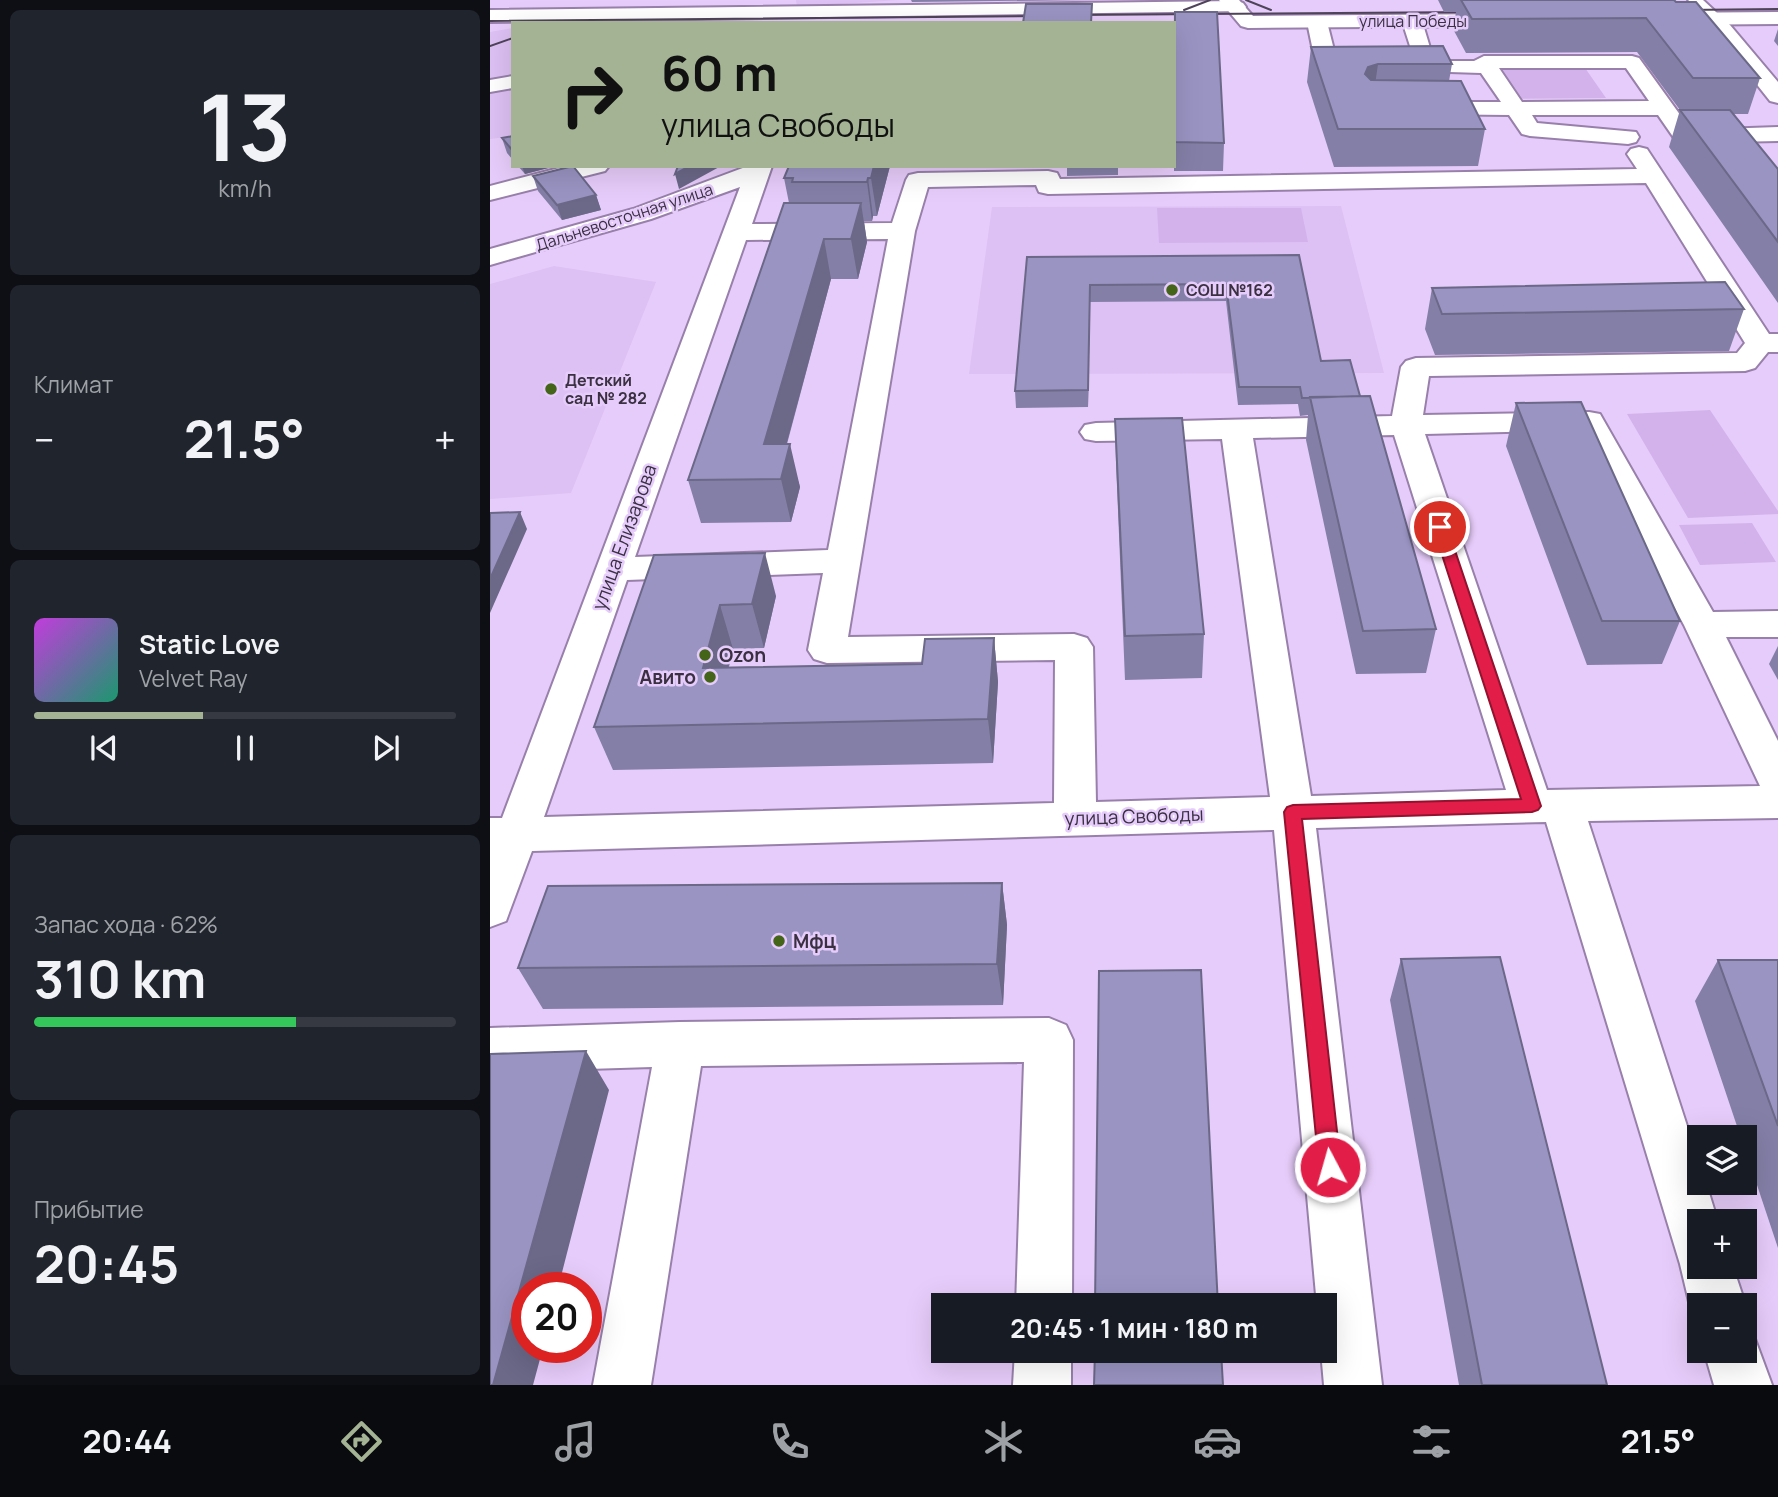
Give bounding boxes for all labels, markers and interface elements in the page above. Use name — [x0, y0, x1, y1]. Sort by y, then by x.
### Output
street label: улица Победы — [1359, 10, 1467, 32]
text: 60 m — [661, 39, 778, 106]
icon: right — [546, 49, 637, 140]
text: 13 — [199, 64, 291, 188]
text: улица Свободы — [661, 103, 895, 147]
text: km/h — [218, 172, 272, 204]
street label: Дальневосточная улица — [532, 178, 716, 256]
place label: СОШ №162 — [1186, 279, 1273, 301]
marker: СОШ №162 — [1164, 282, 1180, 298]
text: Климат — [34, 368, 113, 400]
place label: Детский сад № 282 — [565, 369, 647, 409]
marker: Детский сад № 282 — [543, 381, 559, 397]
text: 21.5° — [184, 403, 305, 474]
text: − — [34, 413, 55, 465]
text: + — [434, 413, 456, 465]
street label: улица Елизарова — [586, 460, 662, 614]
pin — [1410, 497, 1470, 557]
icon: arrive — [1421, 508, 1459, 546]
text: Static Love — [139, 626, 280, 662]
place label: Ozon — [719, 642, 766, 668]
marker: Ozon — [697, 647, 713, 663]
text: Velvet Ray — [139, 662, 248, 694]
place label: Авито — [639, 664, 696, 690]
marker: Авито — [702, 669, 718, 685]
icon: previous — [85, 729, 123, 767]
icon: pause — [226, 729, 264, 767]
icon: next — [367, 729, 405, 767]
street label: улица Свободы — [1064, 801, 1204, 831]
text: Запас хода · 62% — [34, 908, 218, 940]
place label: Мфц — [793, 928, 837, 954]
marker: Мфц — [771, 933, 787, 949]
text: 310 km — [34, 943, 206, 1014]
map controls — [1687, 1125, 1757, 1363]
button: layers — [1687, 1125, 1757, 1195]
position arrow — [1293, 1130, 1367, 1204]
text: Прибытие — [34, 1193, 144, 1225]
button: + — [1687, 1209, 1757, 1279]
text: 20:45 — [34, 1228, 179, 1299]
speed limit sign: 20 — [511, 1272, 602, 1363]
button: − — [1687, 1293, 1757, 1363]
text: 20:45 · 1 мин · 180 m — [1010, 1310, 1258, 1346]
icon: directions — [337, 1417, 386, 1466]
icon: music — [551, 1417, 600, 1466]
icon: phone — [765, 1417, 814, 1466]
icon: climate — [979, 1417, 1028, 1466]
icon: car — [1193, 1417, 1242, 1466]
icon: filters — [1407, 1417, 1456, 1466]
text: 20:44 — [82, 1419, 172, 1463]
text: 21.5° — [1621, 1419, 1695, 1463]

